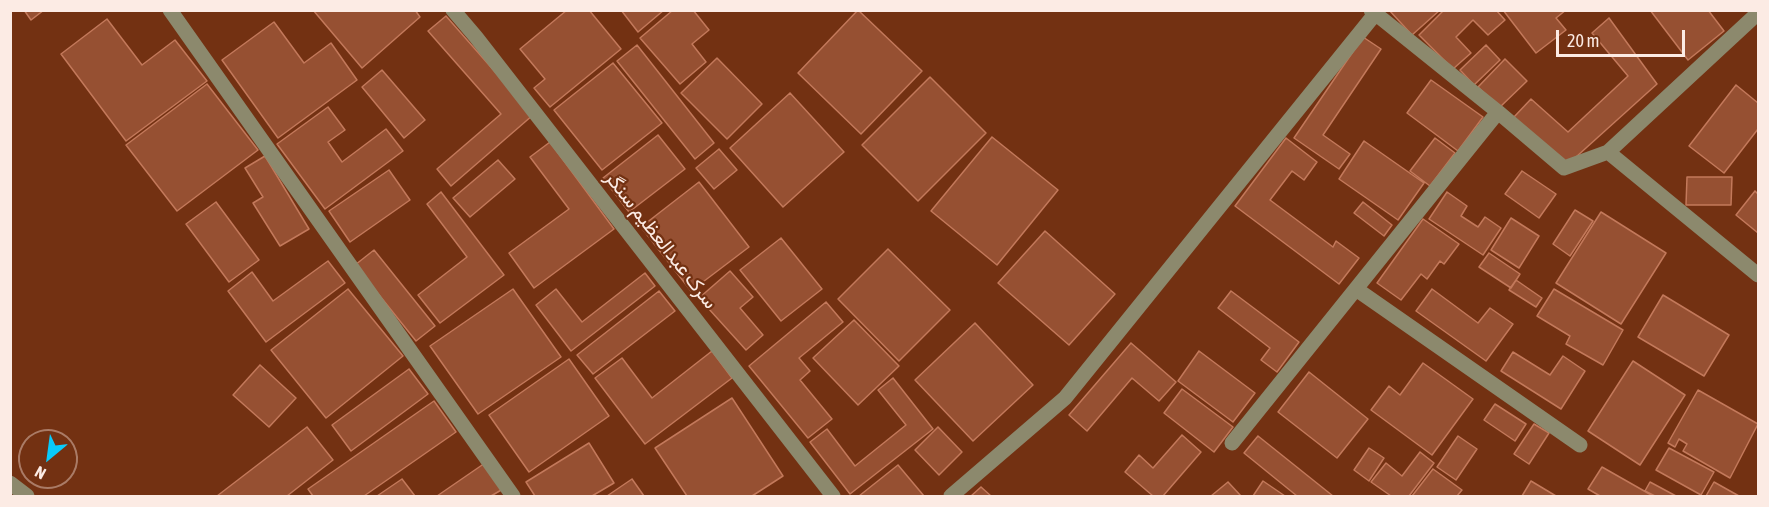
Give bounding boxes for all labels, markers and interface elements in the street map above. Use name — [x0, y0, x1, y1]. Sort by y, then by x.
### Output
scale bar — [1559, 18, 1688, 56]
text: 20 m — [1567, 30, 1599, 51]
street label: سرک عبدالعظیم سنگر — [600, 166, 722, 314]
north arrow — [18, 429, 78, 489]
text: N — [32, 463, 49, 483]

